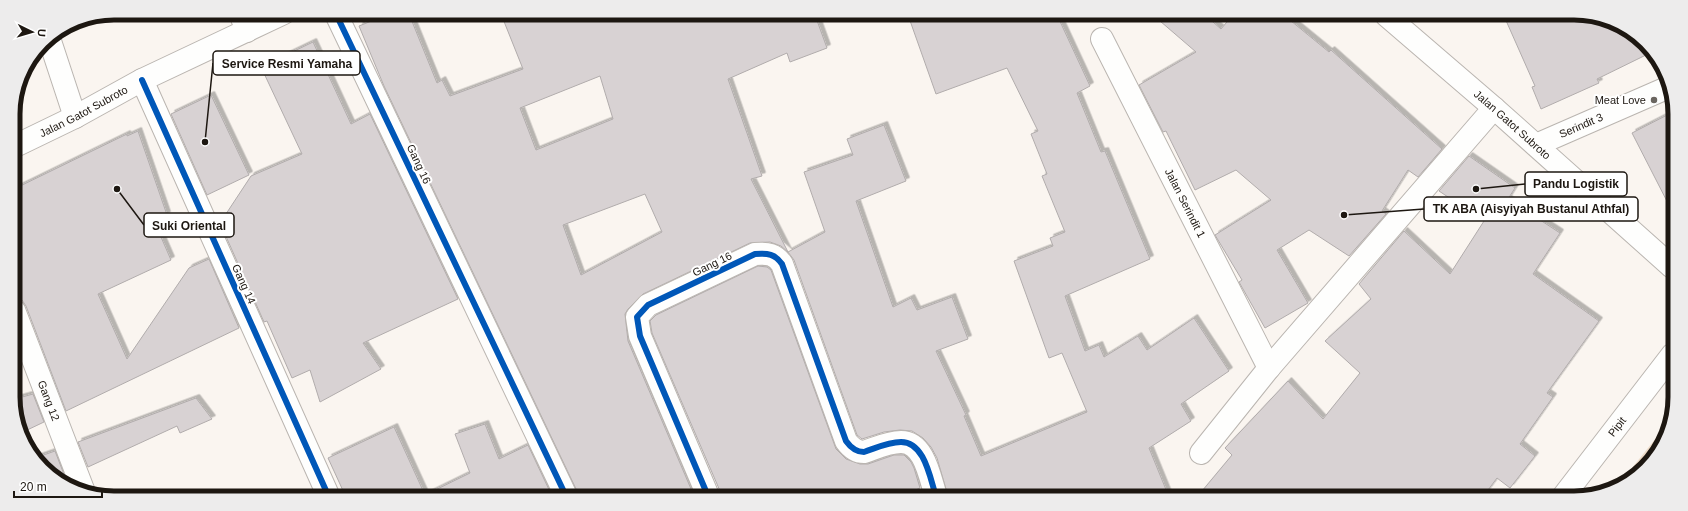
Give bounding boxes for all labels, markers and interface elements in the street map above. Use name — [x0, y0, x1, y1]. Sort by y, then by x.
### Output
north arrow — [12, 12, 52, 52]
text: U — [36, 28, 48, 37]
callout: Service Resmi Yamaha — [213, 51, 360, 75]
text: Service Resmi Yamaha — [222, 57, 353, 71]
street label: Jalan Gatot Subroto — [37, 83, 130, 139]
street label: Jalan Gatot Subroto — [1472, 88, 1553, 162]
place label: Meat Love — [1595, 94, 1646, 106]
marker: Meat Love — [1649, 95, 1659, 105]
street label: Serindit 3 — [1557, 111, 1605, 140]
street label: Gang 16 — [405, 142, 433, 186]
street label: Jalan Serindit 1 — [1163, 167, 1208, 240]
callout: Pandu Logistik — [1525, 172, 1627, 196]
text: Pandu Logistik — [1533, 177, 1619, 191]
callout: TK ABA (Aisyiyah Bustanul Athfal) — [1424, 197, 1638, 221]
text: TK ABA (Aisyiyah Bustanul Athfal) — [1433, 202, 1629, 216]
callout: Suki Oriental — [144, 213, 234, 237]
text: Suki Oriental — [152, 219, 226, 233]
street label: Gang 16 — [690, 249, 734, 279]
street label: Gang 14 — [230, 262, 258, 306]
street label: Gang 12 — [36, 379, 62, 422]
street label: Pipit — [1606, 415, 1628, 439]
scale bar — [14, 473, 102, 499]
text: 20 m — [20, 480, 47, 494]

